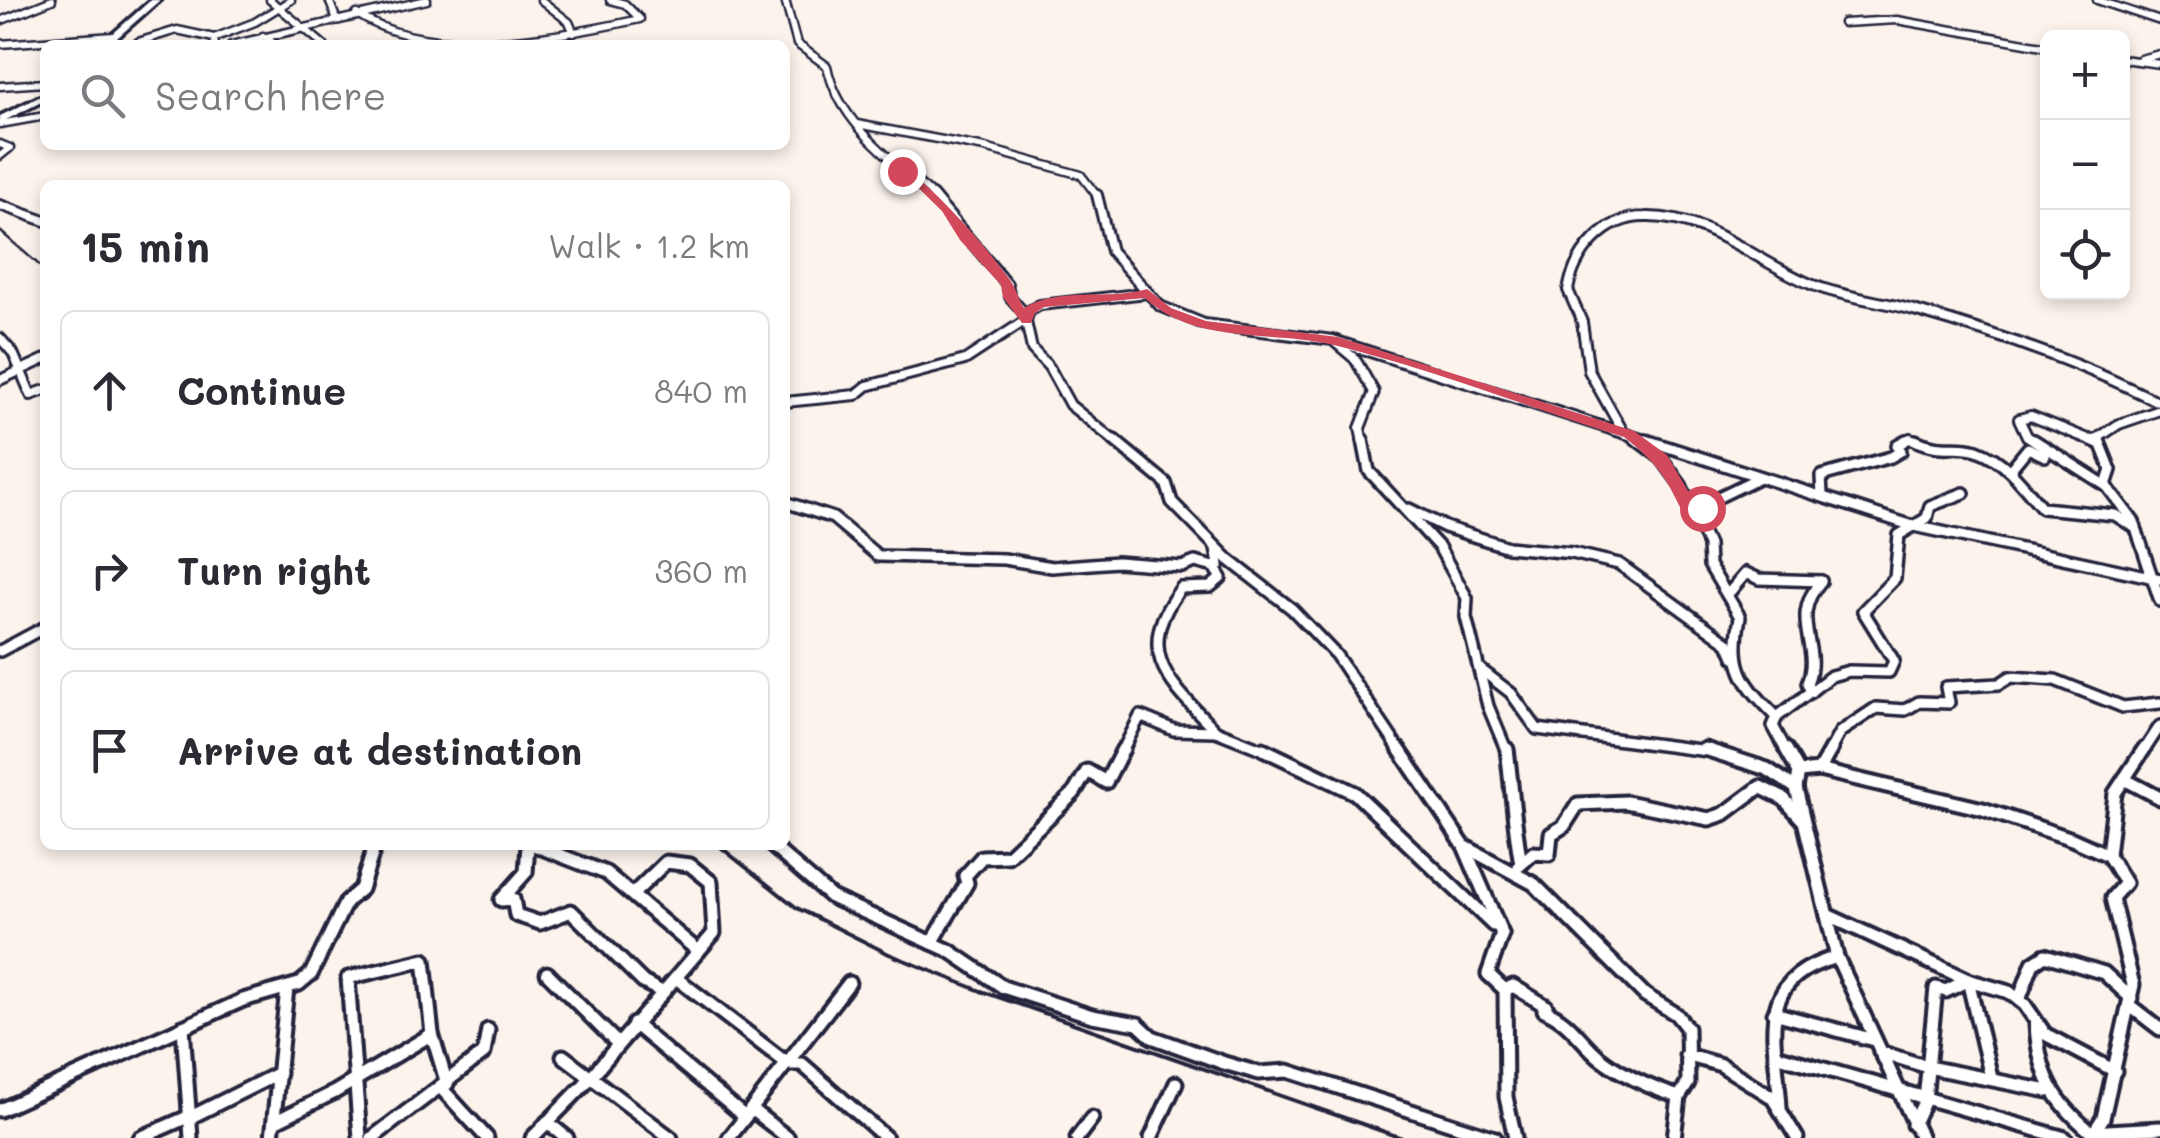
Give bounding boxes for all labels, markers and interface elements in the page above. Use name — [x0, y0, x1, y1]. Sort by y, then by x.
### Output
map controls — [2040, 30, 2130, 300]
button: + — [2040, 30, 2130, 120]
search box — [40, 40, 790, 150]
icon: search — [75, 68, 130, 123]
text: Search here — [155, 70, 386, 120]
button: − — [2040, 120, 2130, 210]
route end — [880, 149, 926, 195]
button: locate — [2040, 210, 2130, 300]
text: 15 min — [80, 218, 210, 273]
text: Walk · 1.2 km — [548, 224, 750, 266]
icon: ahead — [82, 363, 137, 418]
text: Continue — [177, 365, 346, 415]
text: 840 m — [654, 369, 748, 411]
route start — [1680, 486, 1726, 532]
icon: right — [82, 543, 137, 598]
text: Turn right — [177, 545, 371, 595]
text: 360 m — [654, 549, 748, 591]
icon: arrive — [82, 723, 137, 778]
text: Arrive at destination — [177, 725, 582, 775]

